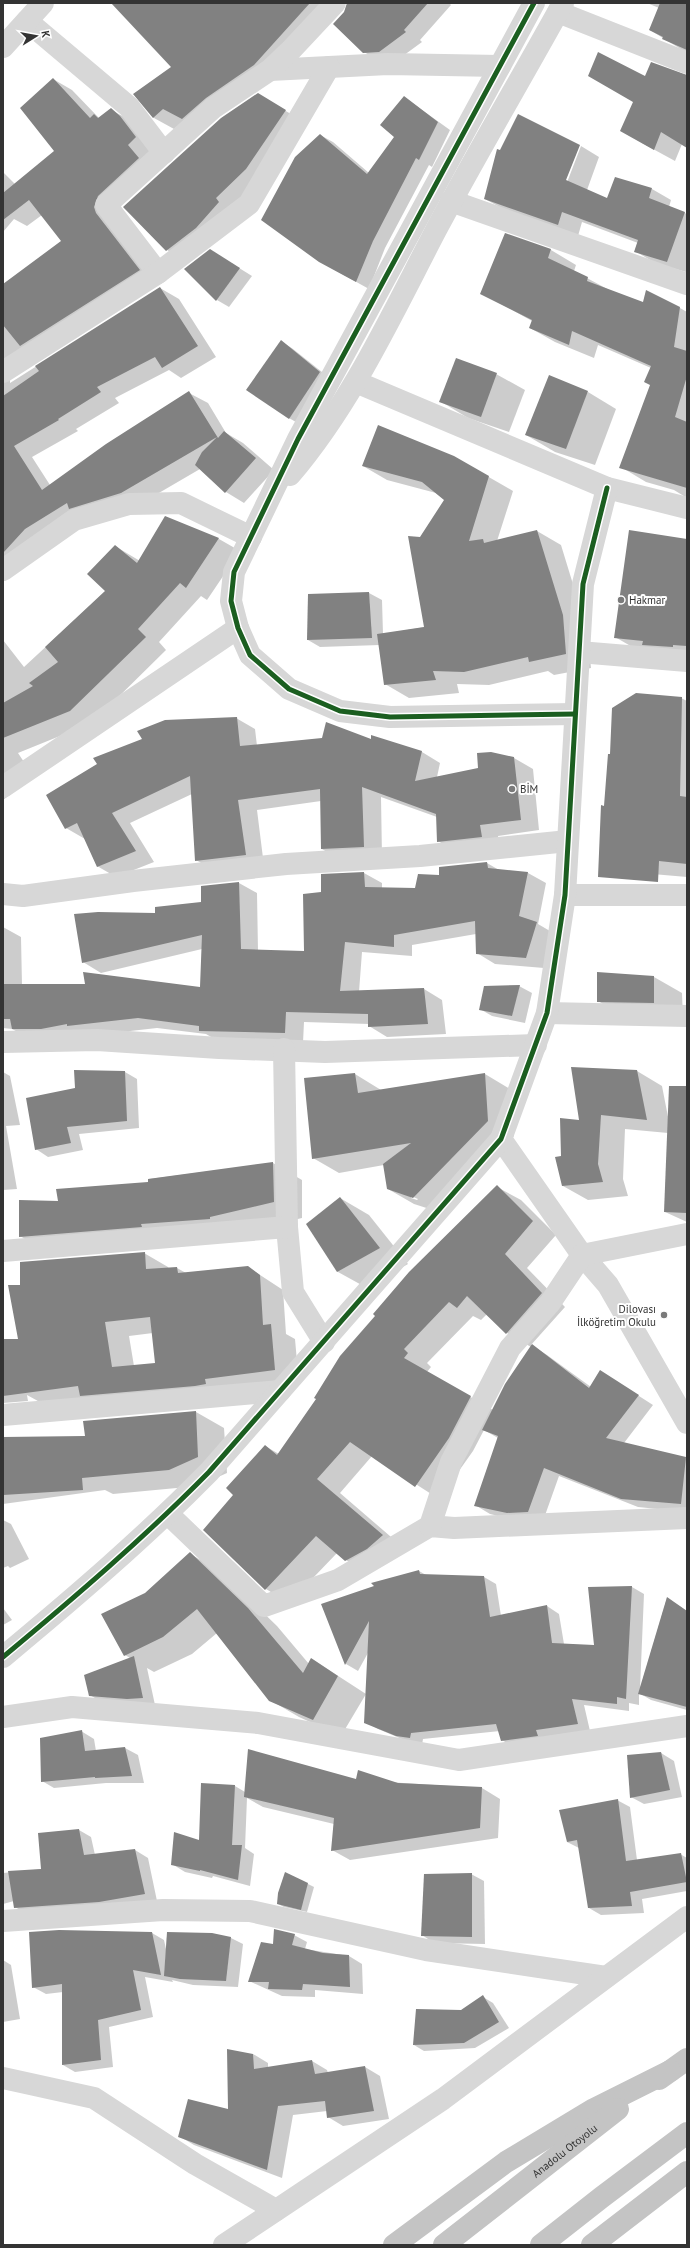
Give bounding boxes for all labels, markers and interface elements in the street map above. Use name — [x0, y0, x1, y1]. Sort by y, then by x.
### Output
north arrow — [16, 16, 56, 56]
text: K — [38, 29, 53, 39]
place label: Hakmar — [629, 593, 666, 607]
marker: Hakmar — [616, 595, 626, 605]
place label: BİM — [520, 782, 538, 796]
marker: BİM — [507, 784, 517, 794]
place label: Dilovası İlköğretim Okulu — [577, 1302, 656, 1329]
marker: Dilovası İlköğretim Okulu — [659, 1310, 669, 1320]
street label: Anadolu Otoyolu — [529, 2121, 600, 2181]

